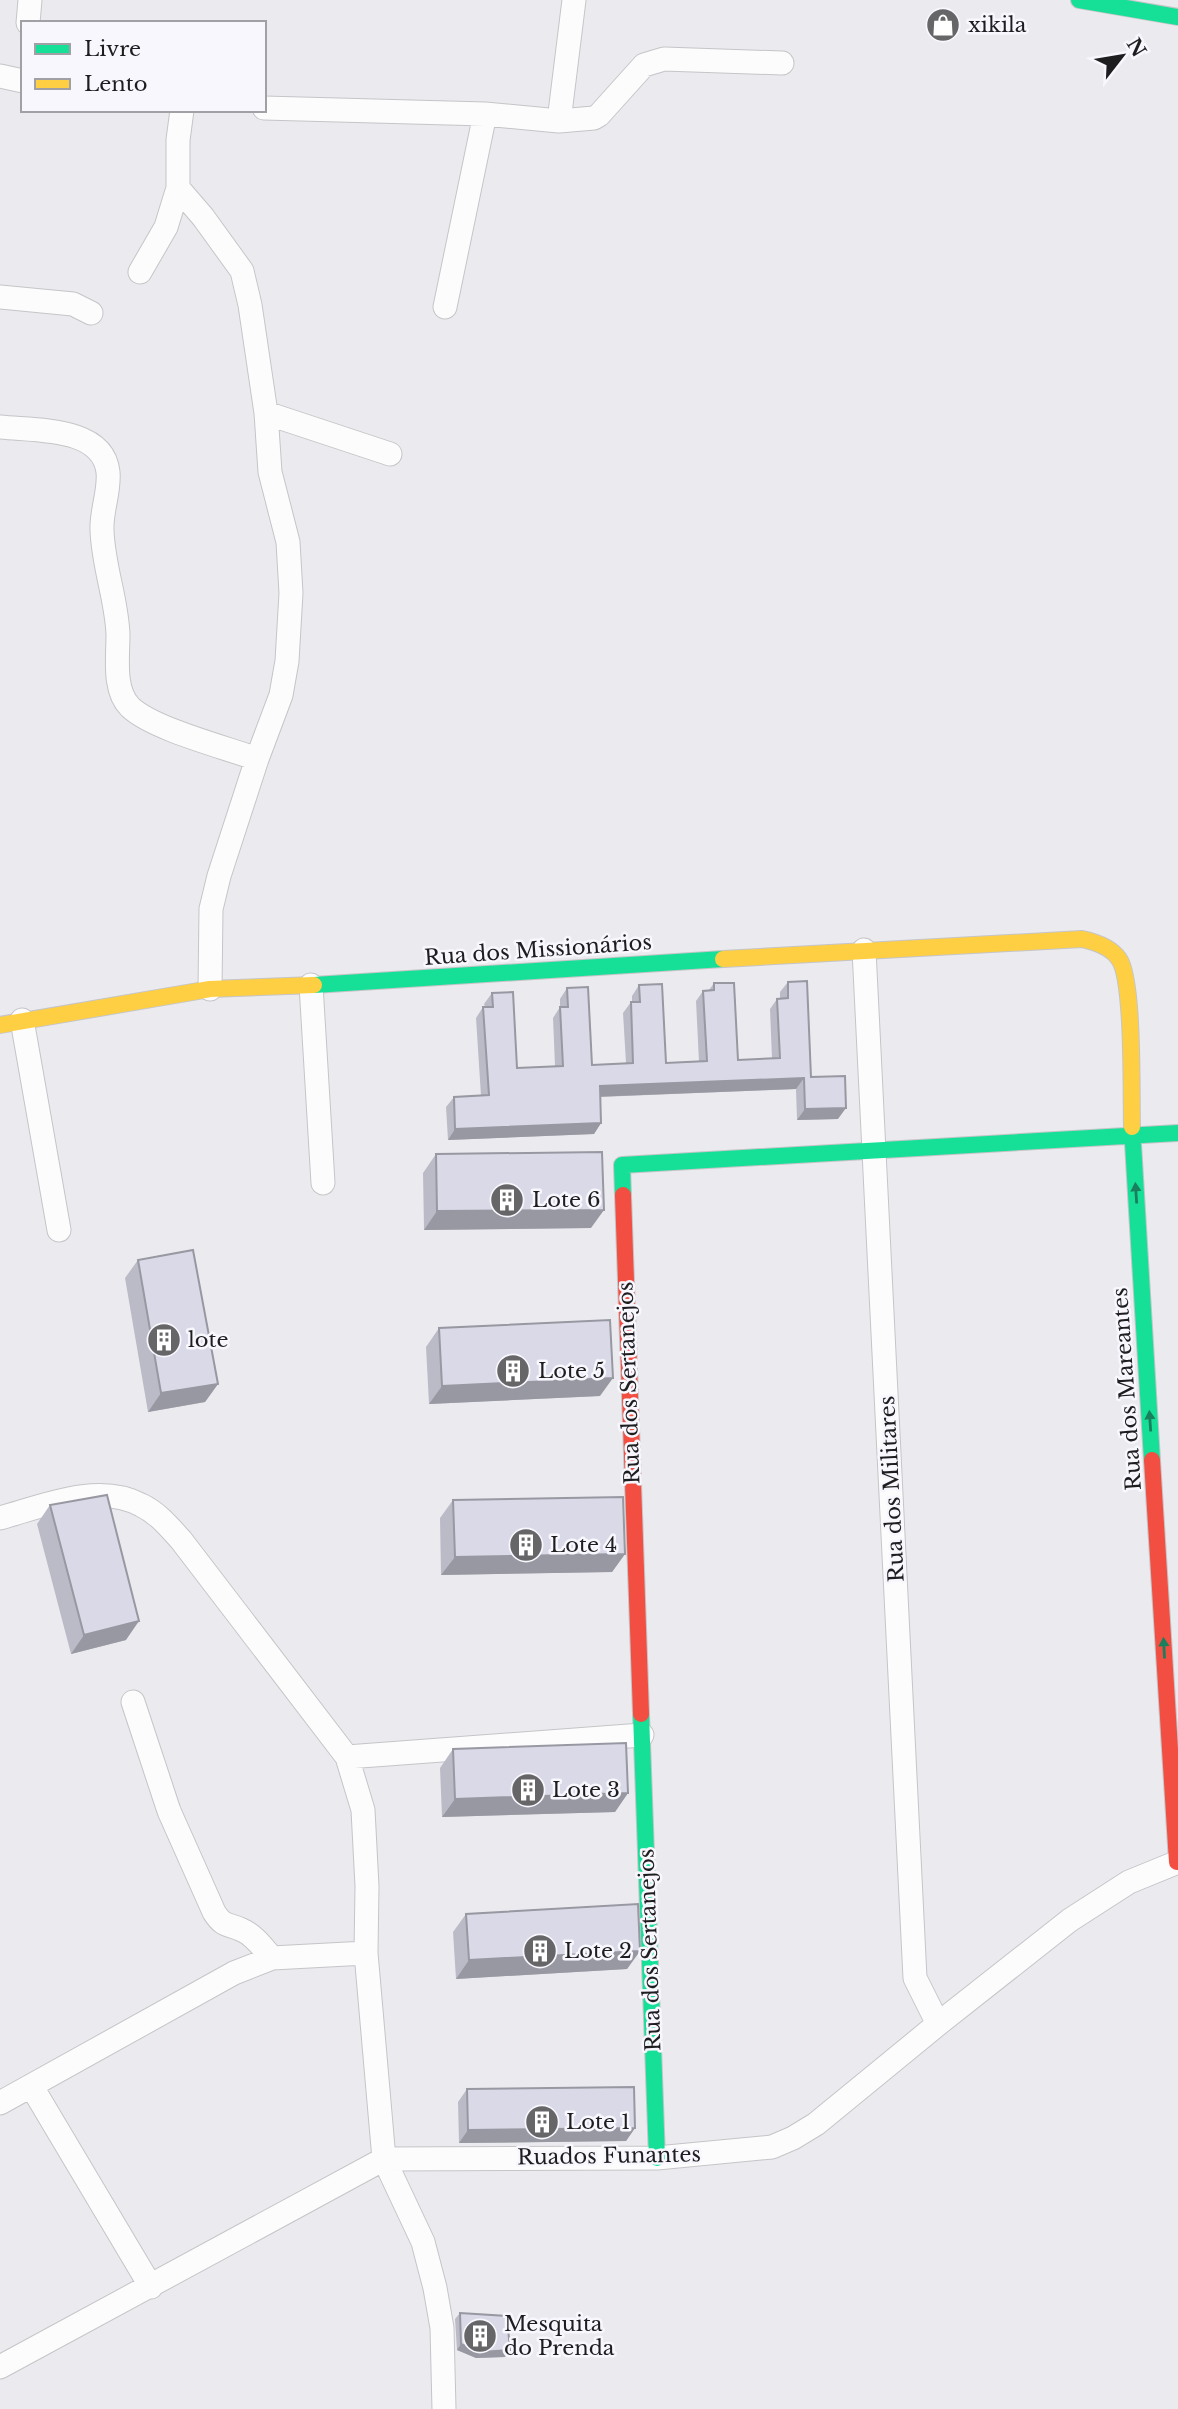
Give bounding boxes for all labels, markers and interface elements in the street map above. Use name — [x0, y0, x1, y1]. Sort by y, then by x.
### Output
shop icon: xikila — [924, 6, 962, 44]
place label: xikila — [968, 12, 1027, 38]
legend — [21, 21, 266, 112]
north arrow — [1087, 21, 1157, 91]
text: N — [1122, 34, 1151, 61]
text: Livre — [84, 36, 141, 62]
text: Lento — [84, 71, 147, 97]
street label: Rua dos Missionários — [423, 929, 653, 971]
building icon: Lote 6 — [488, 1181, 526, 1219]
one-way arrow — [1130, 1182, 1141, 1204]
place label: Lote 6 — [532, 1187, 601, 1213]
street label: Rua dos Sertanejos — [612, 1281, 646, 1485]
street label: Rua dos Mareantes — [1107, 1287, 1147, 1491]
building icon: lote — [145, 1321, 183, 1359]
place label: lote — [188, 1327, 229, 1353]
building icon: Lote 5 — [494, 1352, 532, 1390]
place label: Lote 5 — [538, 1358, 605, 1384]
street label: Rua dos Militares — [874, 1395, 910, 1583]
one-way arrow — [1144, 1409, 1155, 1431]
building icon: Lote 4 — [507, 1526, 545, 1564]
place label: Lote 4 — [550, 1532, 617, 1558]
one-way arrow — [1158, 1636, 1169, 1658]
building icon: Lote 3 — [509, 1771, 547, 1809]
place label: Lote 3 — [552, 1777, 620, 1803]
street label: Rua dos Sertanejos — [633, 1848, 667, 2052]
building icon: Lote 2 — [521, 1932, 559, 1970]
place label: Lote 2 — [564, 1938, 632, 1964]
building icon: Lote 1 — [523, 2103, 561, 2141]
place label: Lote 1 — [566, 2109, 630, 2135]
street label: Ruados Funantes — [517, 2141, 701, 2171]
place label: Mesquita do Prenda — [504, 2311, 615, 2361]
building icon: Mesquita do Prenda — [461, 2317, 499, 2355]

